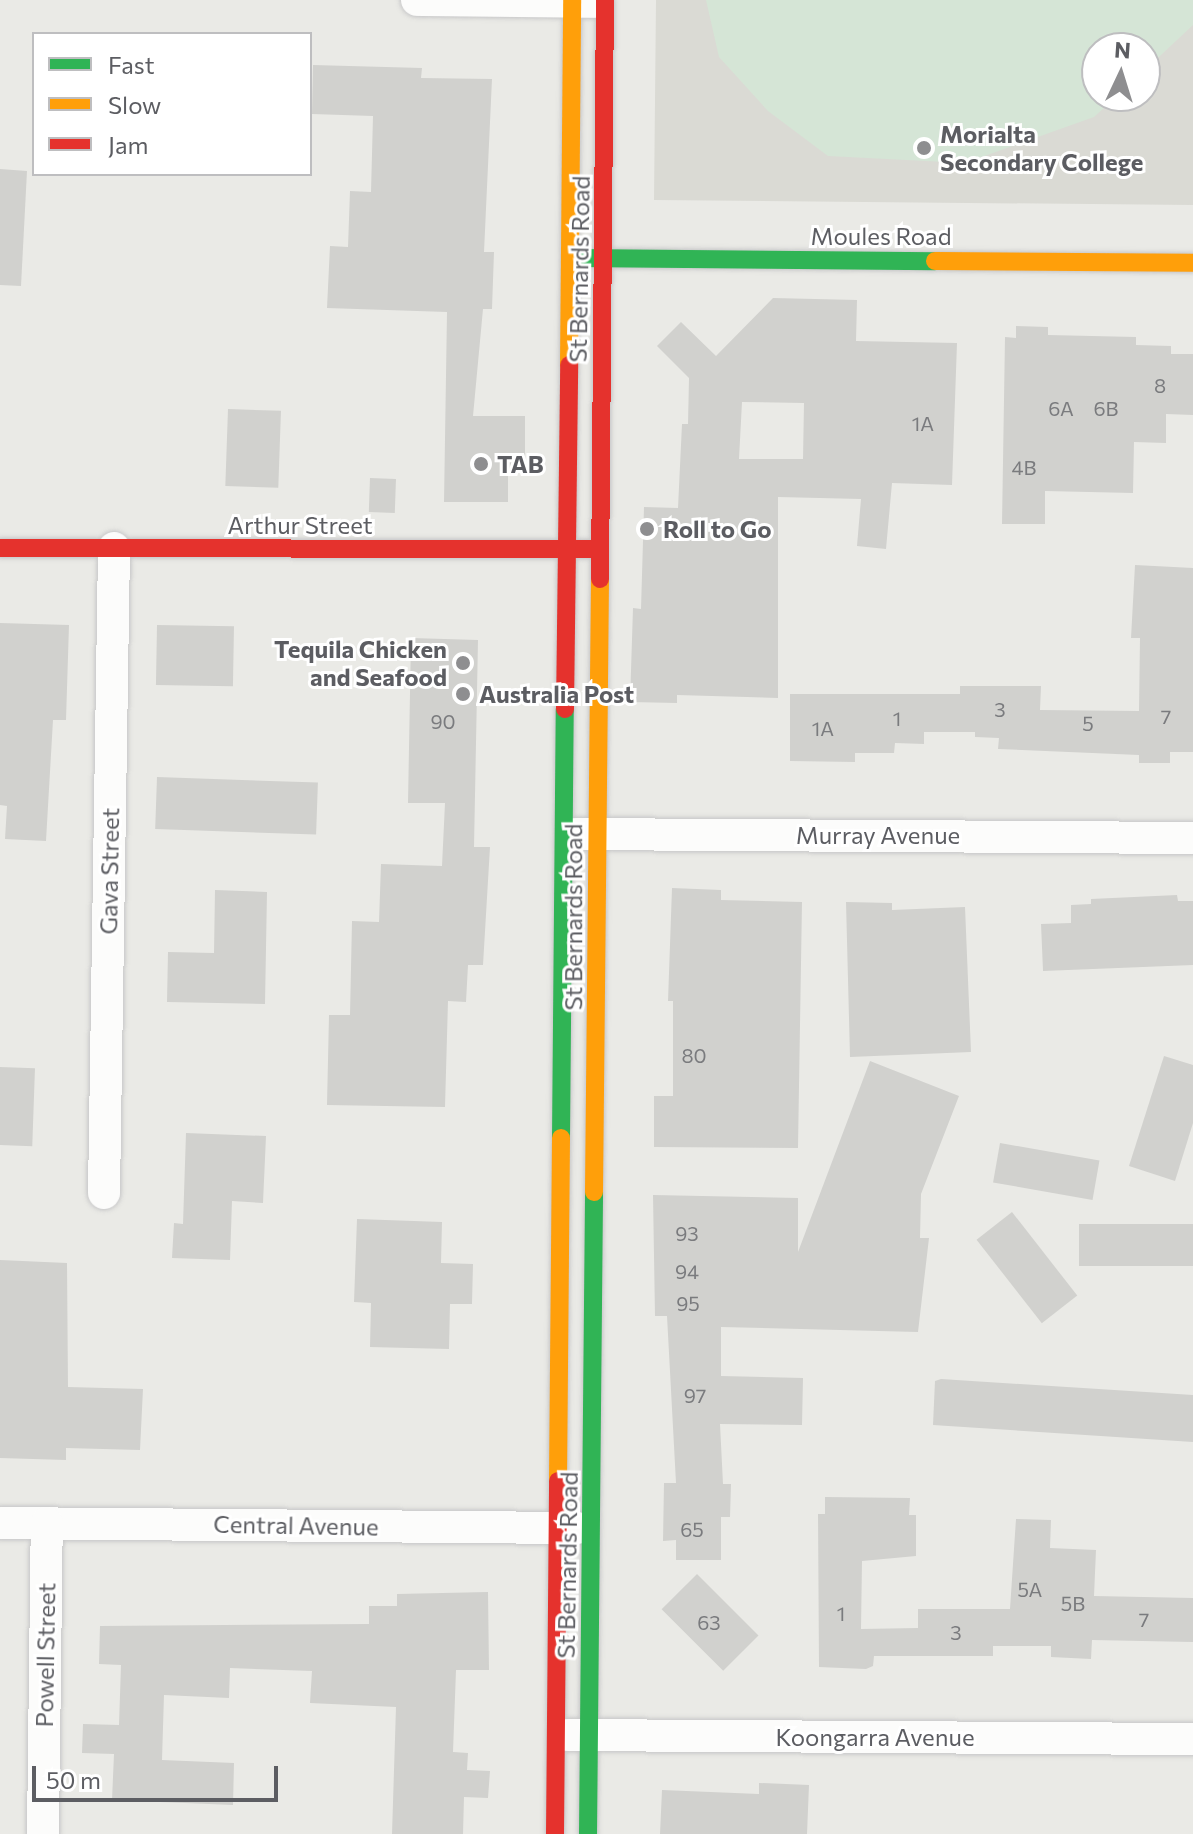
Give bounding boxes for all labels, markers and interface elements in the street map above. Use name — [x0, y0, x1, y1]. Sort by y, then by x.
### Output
legend — [32, 32, 312, 176]
north arrow — [1081, 32, 1161, 112]
text: N — [1113, 36, 1132, 64]
text: Fast — [108, 50, 155, 79]
text: Slow — [108, 90, 161, 119]
place label: Morialta Secondary College — [940, 120, 1143, 176]
text: Jam — [108, 130, 148, 159]
marker: Morialta Secondary College — [915, 139, 933, 157]
street label: St Bernards Road — [563, 175, 595, 363]
street label: Moules Road — [811, 222, 951, 250]
house number: 8 — [1154, 373, 1166, 397]
house number: 6A — [1048, 396, 1074, 420]
house number: 6B — [1093, 396, 1119, 420]
house number: 1A — [912, 411, 934, 435]
place label: TAB — [497, 450, 544, 478]
marker: TAB — [472, 455, 490, 473]
house number: 4B — [1012, 455, 1036, 479]
street label: Arthur Street — [227, 511, 373, 539]
place label: Roll to Go — [663, 515, 772, 543]
marker: Roll to Go — [638, 520, 656, 538]
place label: Tequila Chicken and Seafood — [274, 635, 447, 691]
marker: Tequila Chicken and Seafood — [454, 654, 472, 672]
place label: Australia Post — [479, 680, 634, 708]
marker: Australia Post — [454, 685, 472, 703]
house number: 3 — [994, 697, 1006, 721]
house number: 7 — [1161, 704, 1171, 728]
house number: 1 — [893, 706, 901, 730]
house number: 90 — [430, 709, 456, 733]
house number: 5 — [1082, 711, 1094, 735]
house number: 1A — [812, 716, 834, 740]
street label: Gava Street — [93, 807, 125, 935]
street label: Murray Avenue — [796, 821, 960, 849]
street label: St Bernards Road — [559, 824, 587, 1010]
house number: 80 — [681, 1043, 707, 1067]
house number: 93 — [675, 1221, 699, 1245]
house number: 94 — [675, 1259, 699, 1283]
house number: 95 — [676, 1291, 700, 1315]
house number: 97 — [684, 1383, 706, 1407]
street label: St Bernards Road — [551, 1471, 583, 1659]
street label: Central Avenue — [213, 1509, 379, 1541]
house number: 65 — [680, 1517, 704, 1541]
house number: 5A — [1018, 1577, 1042, 1601]
street label: Powell Street — [29, 1582, 61, 1728]
house number: 5B — [1061, 1591, 1085, 1615]
house number: 1 — [837, 1601, 845, 1625]
house number: 7 — [1139, 1607, 1149, 1631]
house number: 63 — [697, 1610, 721, 1634]
house number: 3 — [950, 1620, 962, 1644]
street label: Koongarra Avenue — [775, 1723, 975, 1751]
scale bar — [36, 1750, 282, 1800]
text: 50 m — [46, 1765, 101, 1794]

